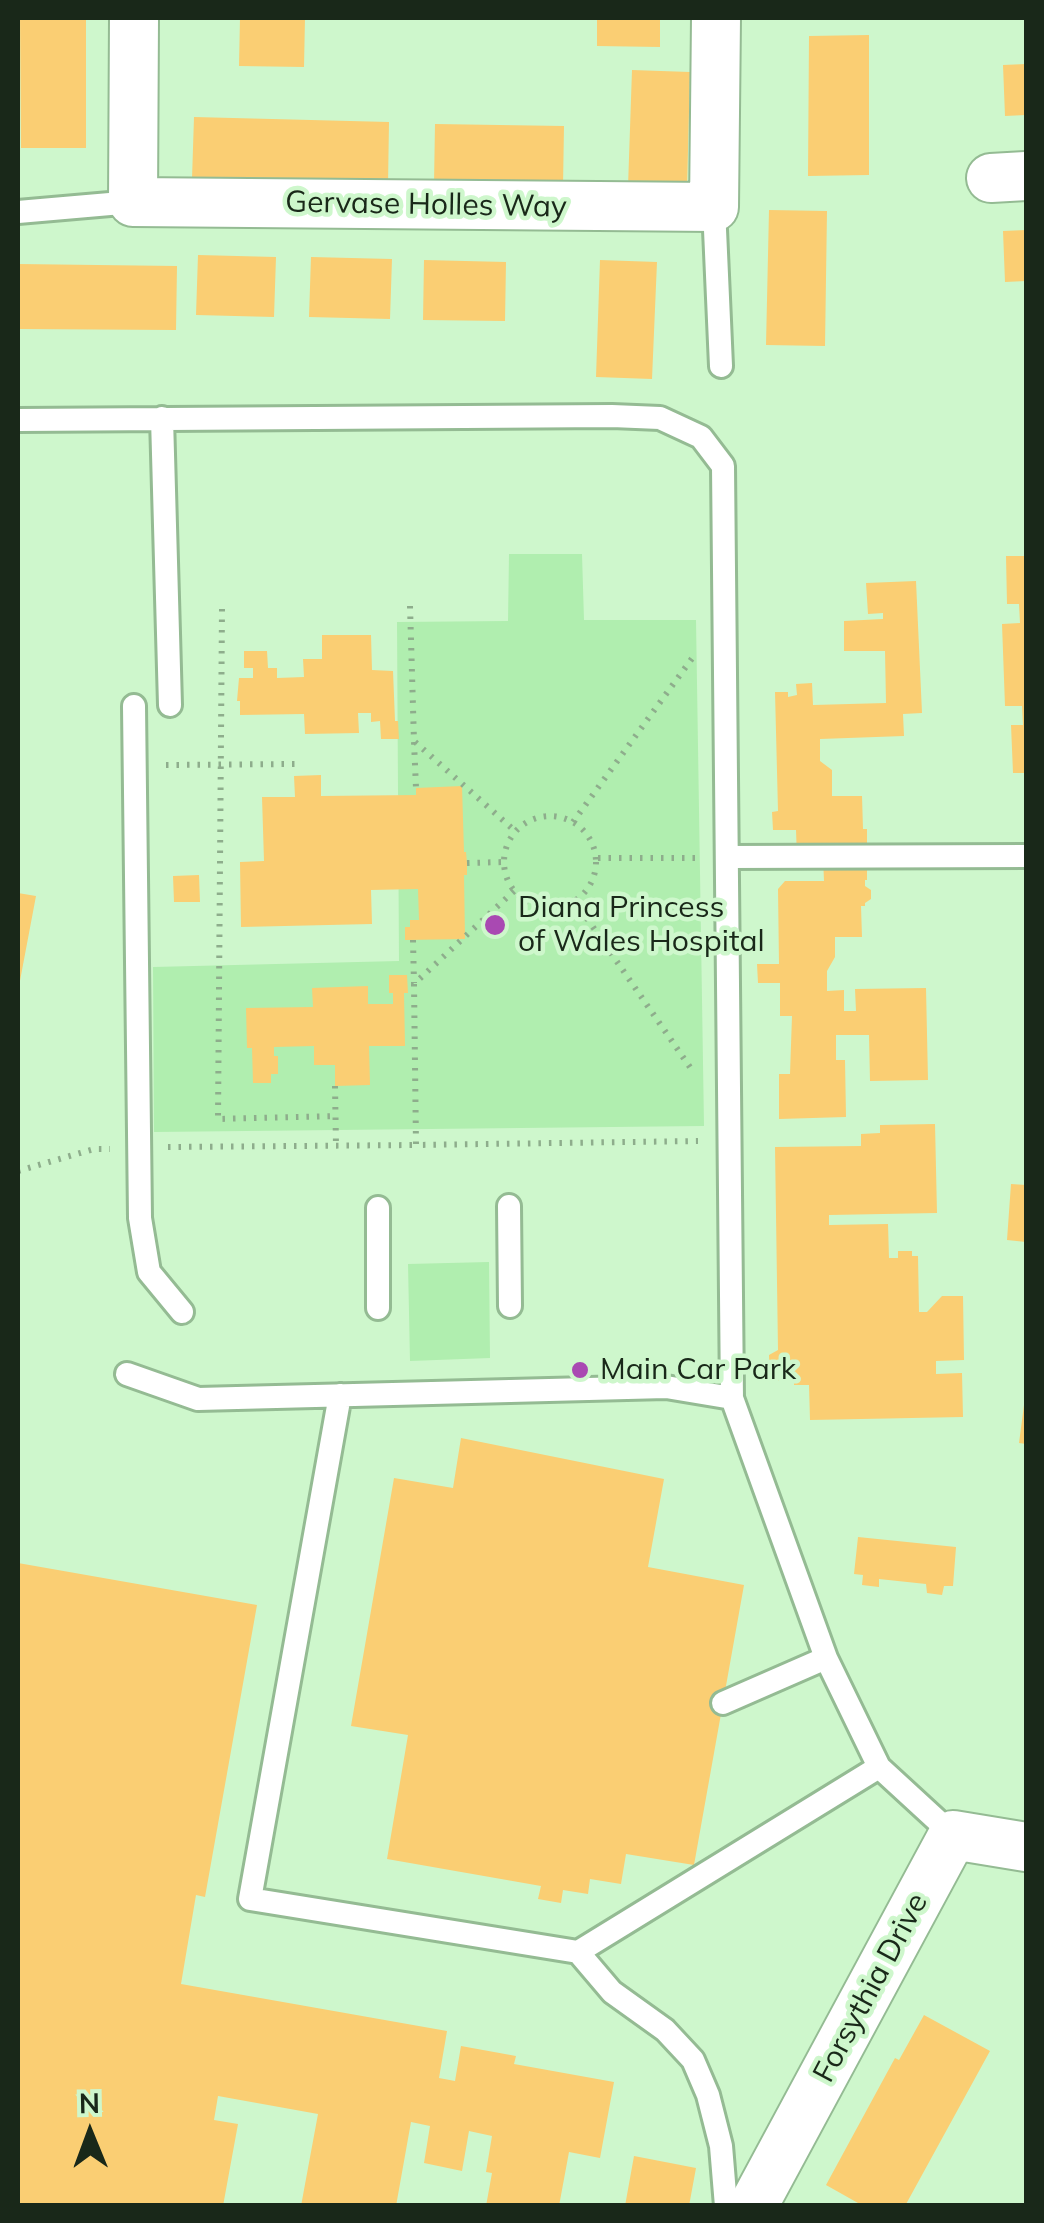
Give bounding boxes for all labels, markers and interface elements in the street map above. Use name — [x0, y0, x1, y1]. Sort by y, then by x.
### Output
street label: Gervase Holles Way — [285, 185, 567, 225]
place label: Diana Princess of Wales Hospital — [518, 890, 765, 960]
marker: Diana Princess of Wales Hospital — [482, 912, 508, 938]
place label: Main Car Park — [600, 1352, 796, 1388]
marker: Main Car Park — [569, 1359, 591, 1381]
street label: Forsythia Drive — [806, 1888, 936, 2088]
north arrow — [40, 2083, 140, 2183]
text: N — [79, 2085, 100, 2120]

